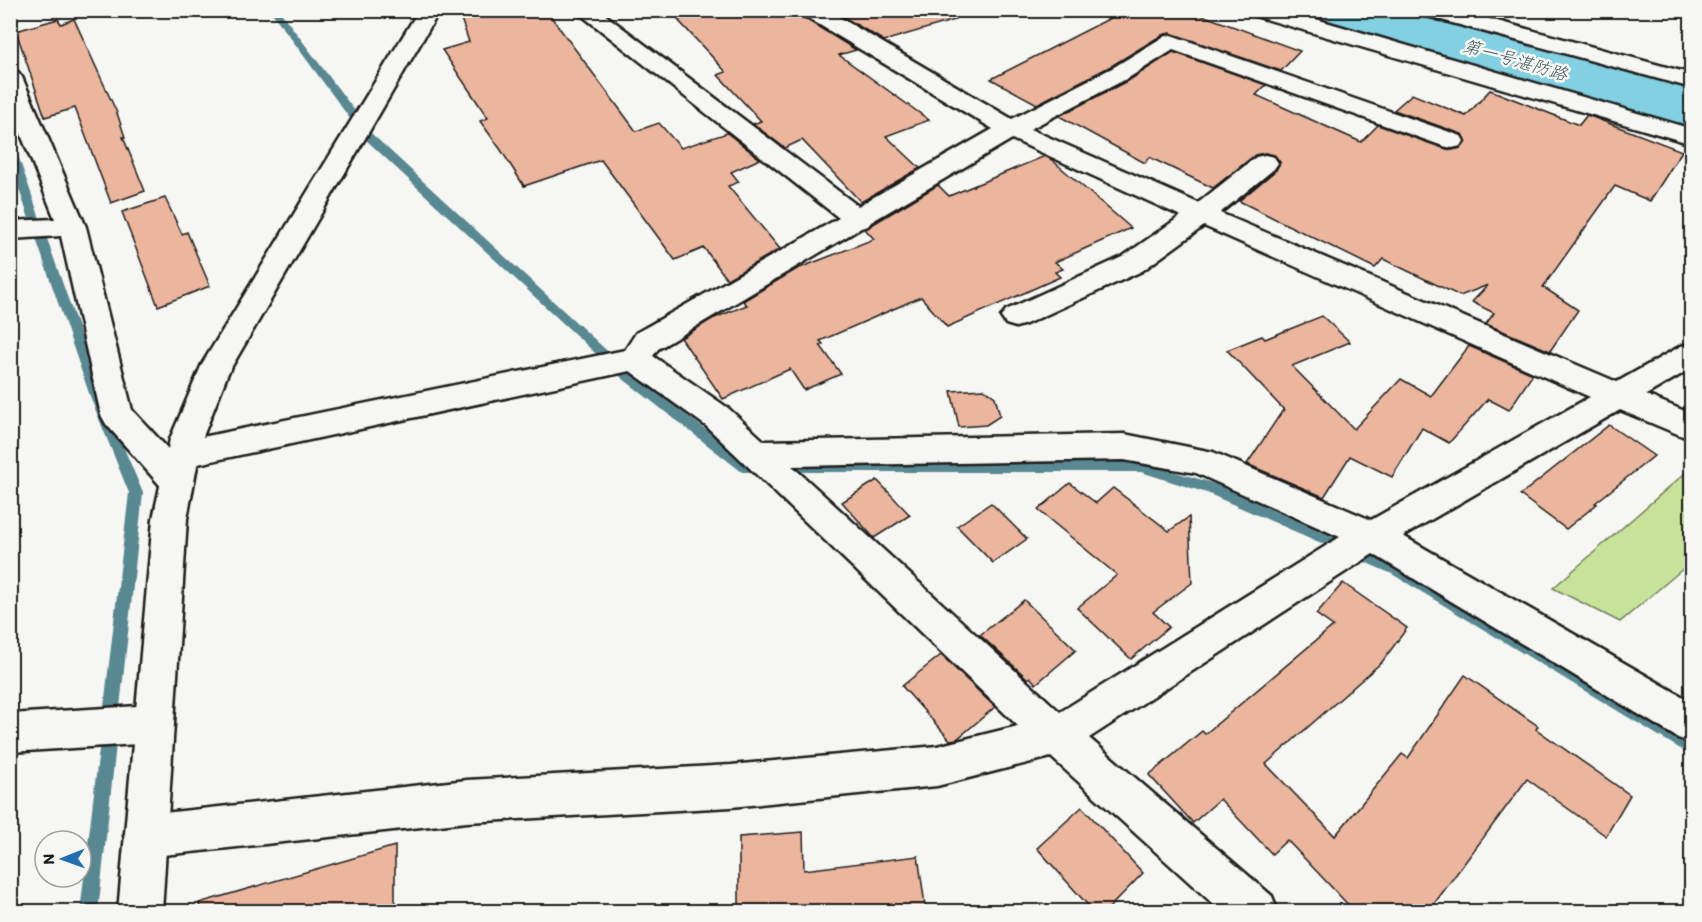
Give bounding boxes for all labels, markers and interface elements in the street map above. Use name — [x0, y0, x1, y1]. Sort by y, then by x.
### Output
water label: 第一号湛防路 — [1460, 35, 1571, 86]
north arrow — [33, 829, 93, 889]
text: N — [39, 854, 58, 865]

